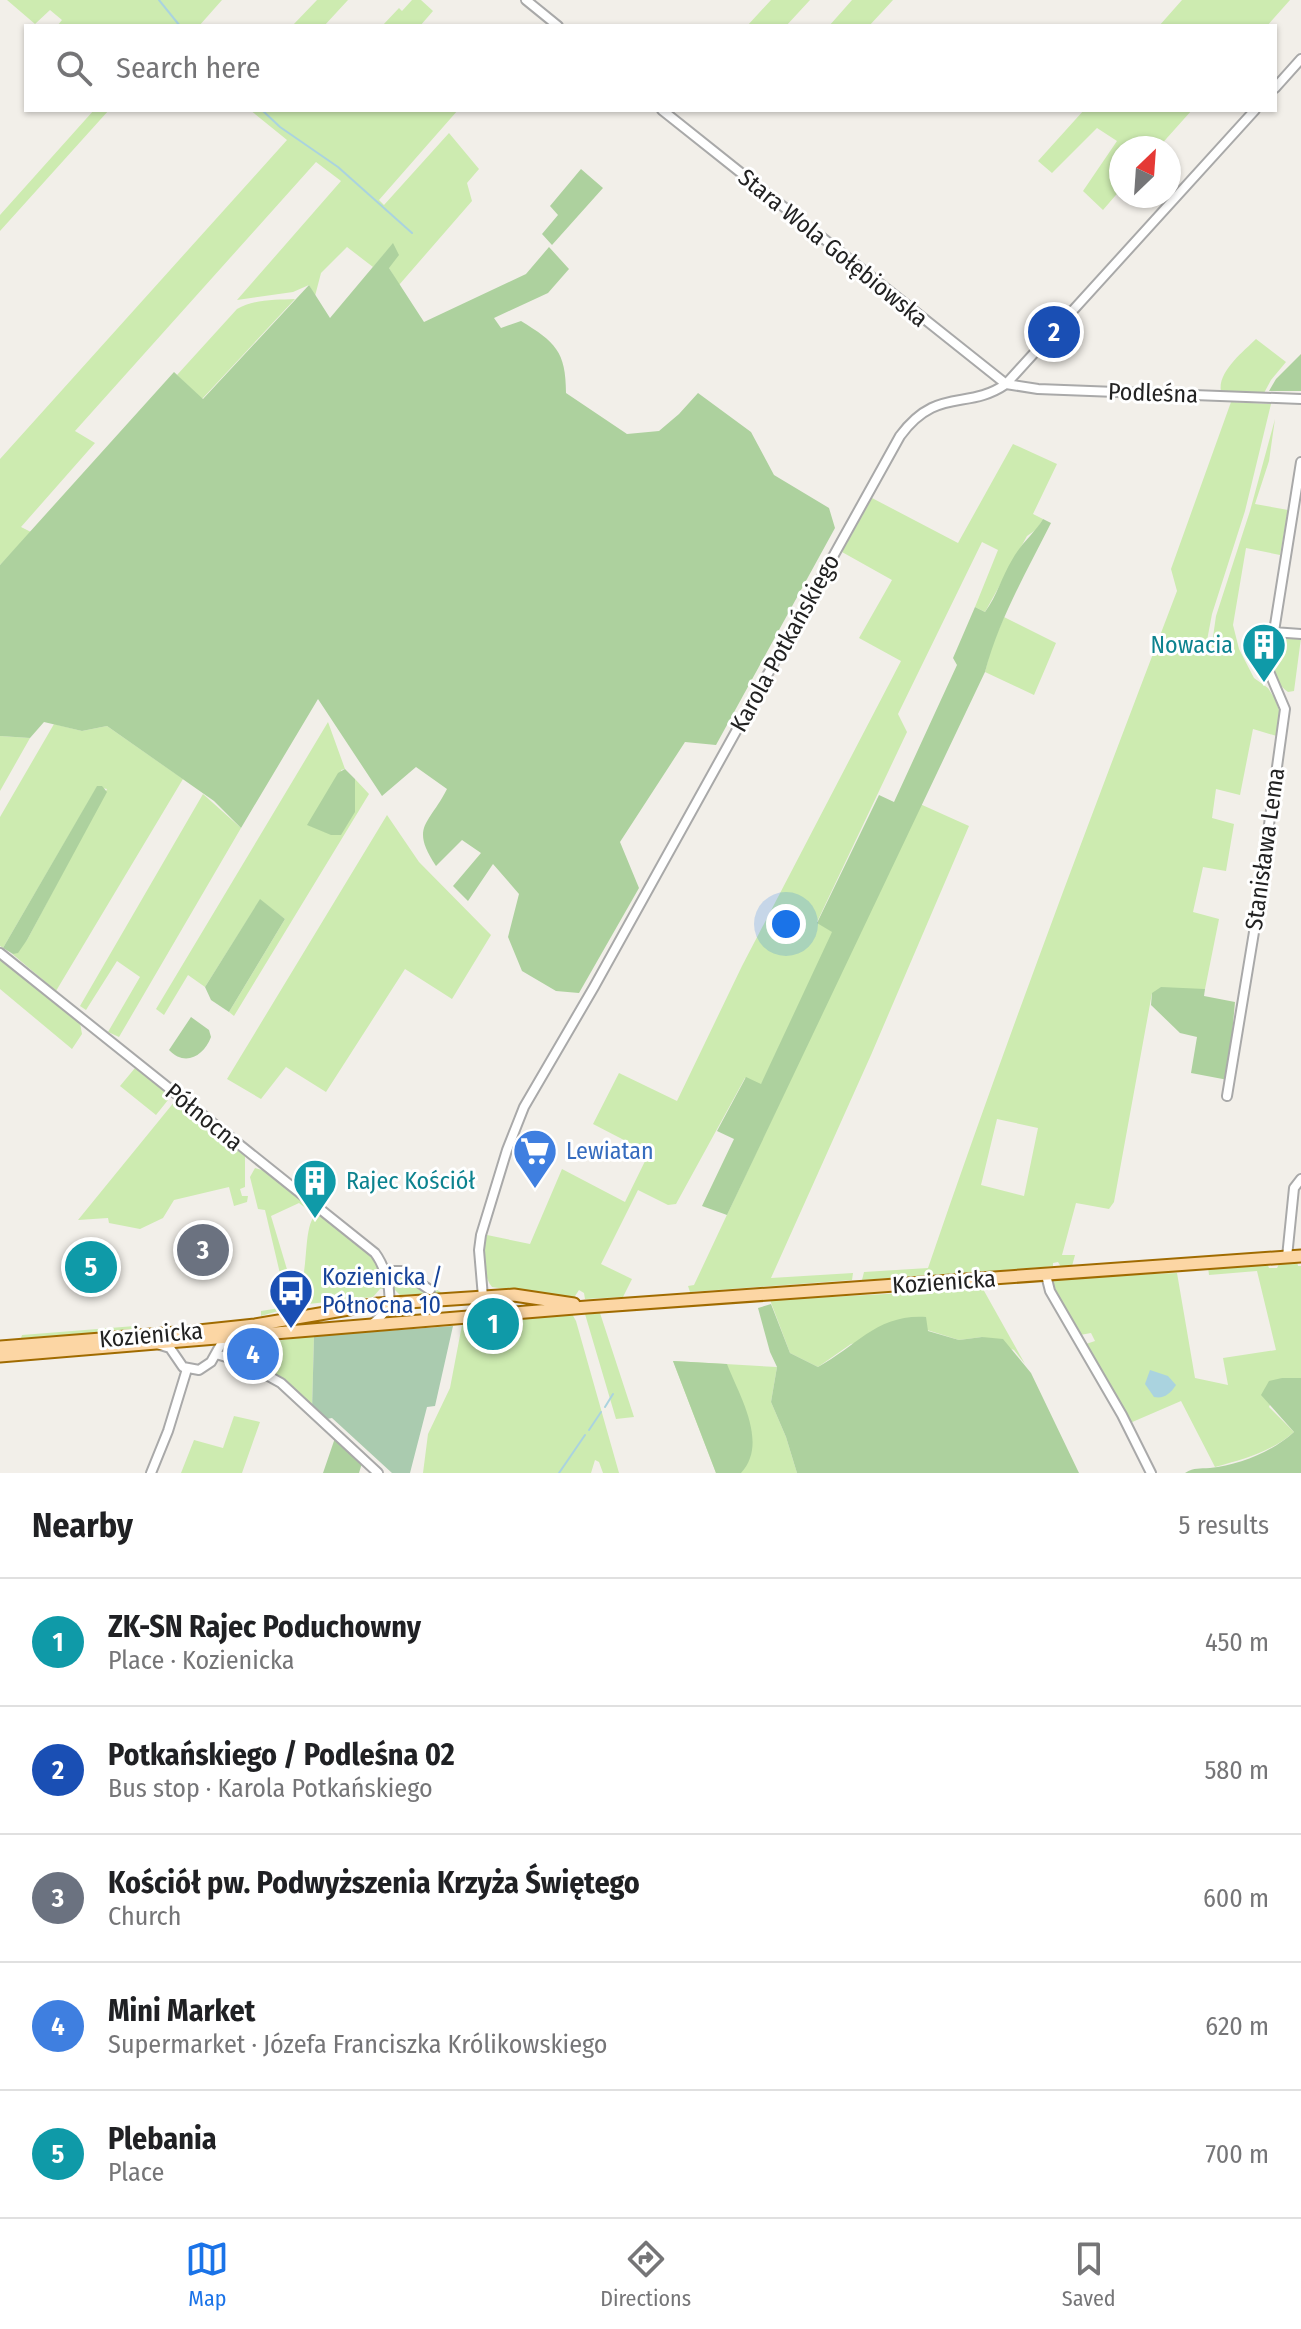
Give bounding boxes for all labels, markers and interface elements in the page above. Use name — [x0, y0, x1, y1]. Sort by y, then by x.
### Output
search box — [24, 24, 1277, 112]
icon: search — [52, 46, 96, 90]
text: Search here — [116, 50, 261, 86]
north arrow — [1109, 136, 1181, 208]
street label: Stara Wola Gołębiowska — [733, 163, 933, 333]
pin: 2 — [1028, 302, 1080, 362]
street label: Podleśna — [1108, 377, 1198, 409]
street label: Karola Potkańskiego — [725, 549, 845, 737]
building icon: Nowacia — [1240, 621, 1288, 684]
place label: Nowacia — [1151, 631, 1233, 659]
street label: Stanisława Lema — [1240, 766, 1290, 932]
your location — [766, 904, 806, 944]
street label: Północna — [160, 1077, 248, 1157]
supermarket icon: Lewiatan — [511, 1127, 559, 1190]
place label: Lewiatan — [566, 1137, 654, 1165]
building icon: Rajec Kościół — [291, 1157, 339, 1220]
place label: Rajec Kościół — [346, 1167, 475, 1195]
pin: 3 — [177, 1220, 229, 1280]
pin: 5 — [65, 1237, 117, 1297]
place label: Kozienicka / Północna 10 — [322, 1263, 443, 1319]
street label: Kozienicka — [891, 1264, 997, 1300]
bus stop icon: Kozienicka / Północna 10 — [267, 1267, 315, 1330]
pin: 1 — [467, 1294, 519, 1354]
street label: Kozienicka — [98, 1317, 204, 1353]
pin: 4 — [227, 1324, 279, 1384]
text: Nearby — [32, 1505, 133, 1546]
text: 5 results — [1179, 1510, 1269, 1541]
text: ZK-SN Rajec Poduchowny — [108, 1609, 421, 1645]
text: 1 — [53, 1627, 64, 1658]
text: 450 m — [1205, 1627, 1269, 1658]
text: Place · Kozienicka — [108, 1645, 294, 1676]
text: Potkańskiego / Podleśna 02 — [108, 1737, 455, 1773]
text: 2 — [52, 1755, 64, 1786]
text: 580 m — [1204, 1755, 1269, 1786]
text: Bus stop · Karola Potkańskiego — [108, 1773, 433, 1804]
text: Kościół pw. Podwyższenia Krzyża Świętego — [108, 1865, 640, 1901]
text: 3 — [52, 1883, 64, 1914]
text: 600 m — [1203, 1883, 1269, 1914]
text: Church — [108, 1901, 181, 1932]
text: Mini Market — [108, 1993, 255, 2029]
text: 4 — [51, 2011, 65, 2042]
text: 620 m — [1205, 2011, 1269, 2042]
text: Supermarket · Józefa Franciszka Królikowskiego — [108, 2029, 608, 2060]
text: Plebania — [108, 2121, 217, 2157]
text: 5 — [52, 2139, 64, 2170]
text: 700 m — [1206, 2139, 1269, 2170]
text: Place — [108, 2157, 164, 2188]
tab: Map — [185, 2237, 229, 2312]
tab: Directions — [600, 2237, 691, 2312]
tab: Saved — [1062, 2237, 1116, 2312]

